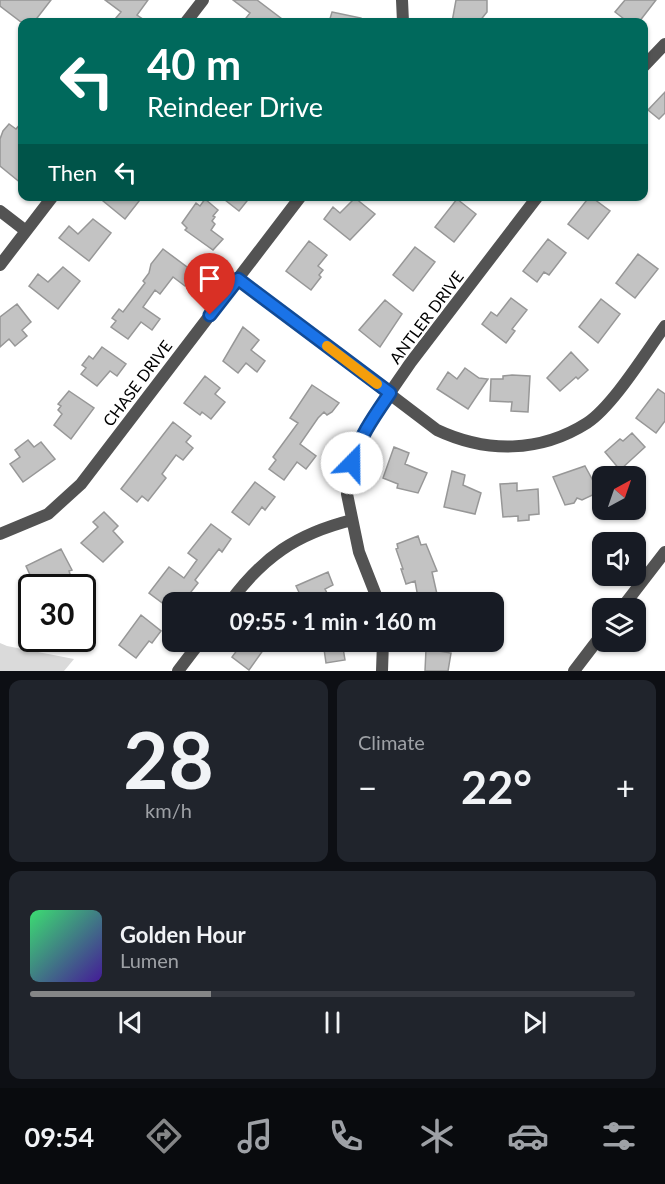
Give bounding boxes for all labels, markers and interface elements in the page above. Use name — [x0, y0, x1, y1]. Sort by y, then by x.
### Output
text: 40 m — [147, 39, 241, 89]
icon: left — [48, 42, 126, 120]
text: Reindeer Drive — [147, 90, 323, 123]
icon: left — [109, 156, 142, 189]
text: Then — [48, 159, 97, 186]
pin — [184, 253, 235, 315]
icon: arrive — [193, 262, 226, 295]
street label: ANTLER DRIVE — [385, 267, 467, 367]
street label: CHASE DRIVE — [99, 336, 175, 430]
position arrow — [320, 431, 384, 495]
north arrow — [592, 466, 646, 520]
map controls — [592, 466, 646, 652]
button: sound — [592, 532, 646, 586]
speed limit sign: 30 — [18, 574, 96, 652]
button: layers — [592, 598, 646, 652]
text: 09:55 · 1 min · 160 m — [230, 608, 436, 635]
text: 28 — [123, 712, 214, 806]
text: Climate — [358, 730, 425, 754]
text: 22° — [461, 760, 532, 814]
text: − — [358, 767, 377, 807]
text: + — [616, 767, 635, 807]
text: km/h — [145, 798, 192, 822]
text: Golden Hour — [120, 921, 246, 948]
text: Lumen — [120, 948, 179, 972]
icon: previous — [114, 1006, 147, 1039]
icon: pause — [316, 1006, 349, 1039]
icon: next — [518, 1006, 551, 1039]
icon: directions — [143, 1115, 185, 1157]
icon: music — [234, 1115, 276, 1157]
icon: phone — [325, 1115, 367, 1157]
icon: climate — [416, 1115, 458, 1157]
icon: car — [507, 1115, 549, 1157]
icon: filters — [598, 1115, 640, 1157]
text: 09:54 — [25, 1120, 94, 1153]

